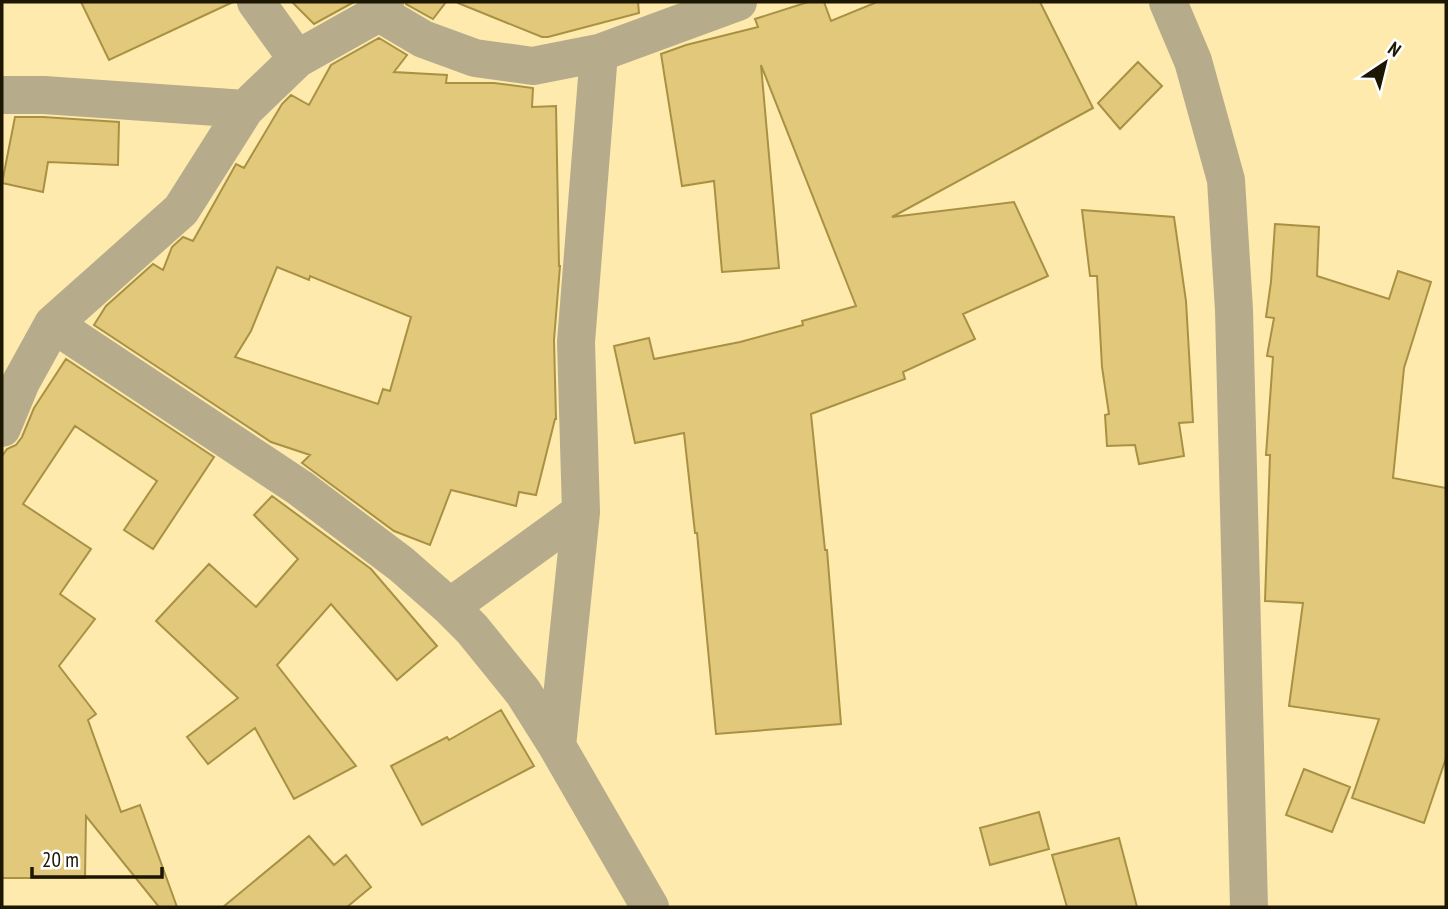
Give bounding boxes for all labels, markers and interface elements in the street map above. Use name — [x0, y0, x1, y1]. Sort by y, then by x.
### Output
north arrow — [1350, 28, 1420, 98]
text: N — [1384, 36, 1406, 62]
scale bar — [32, 836, 161, 880]
text: 20 m — [42, 846, 79, 873]

